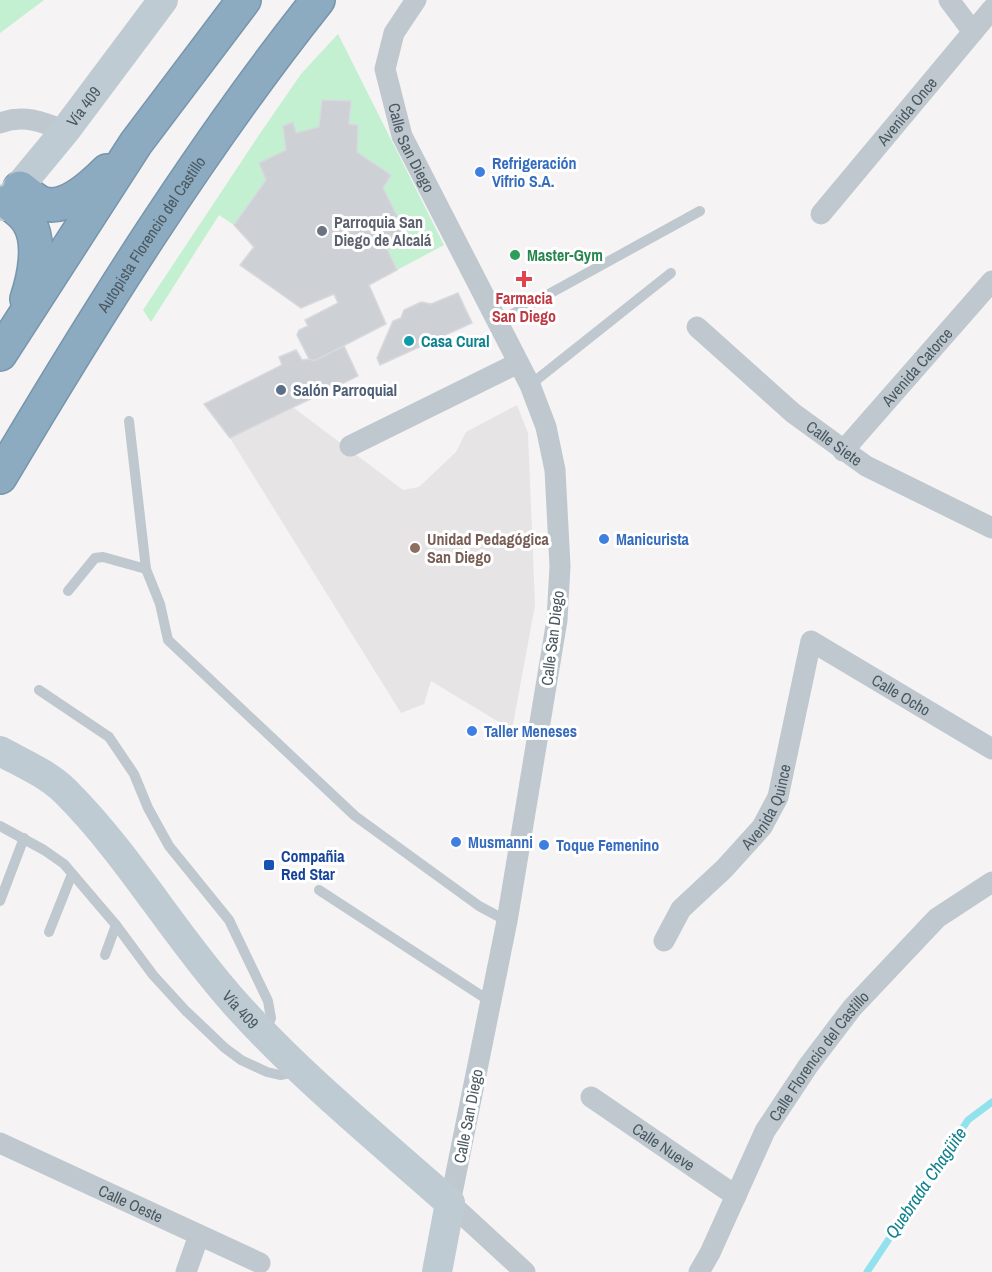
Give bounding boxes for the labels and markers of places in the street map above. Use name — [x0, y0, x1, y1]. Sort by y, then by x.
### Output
place label: Refrigeración Vifrio S.A. — [492, 152, 577, 192]
marker: Refrigeración Vifrio S.A. — [473, 165, 487, 179]
place label: Parroquia San Diego de Alcalá — [334, 211, 432, 251]
marker: Parroquia San Diego de Alcalá — [315, 224, 329, 238]
place label: Master-Gym — [527, 244, 603, 266]
marker: Master-Gym — [508, 248, 522, 262]
marker: Farmacia San Diego — [517, 272, 531, 286]
place label: Farmacia San Diego — [492, 287, 556, 327]
place label: Casa Cural — [421, 330, 490, 352]
marker: Casa Cural — [402, 334, 416, 348]
place label: Salón Parroquial — [293, 379, 397, 401]
marker: Salón Parroquial — [274, 383, 288, 397]
place label: Unidad Pedagógica San Diego — [427, 528, 549, 568]
place label: Manicurista — [616, 528, 690, 550]
marker: Manicurista — [597, 532, 611, 546]
marker: Unidad Pedagógica San Diego — [408, 541, 422, 555]
place label: Taller Meneses — [484, 720, 577, 742]
marker: Taller Meneses — [465, 724, 479, 738]
place label: Musmanni — [468, 831, 533, 853]
place label: Toque Femenino — [556, 834, 659, 856]
marker: Musmanni — [449, 835, 463, 849]
marker: Toque Femenino — [537, 838, 551, 852]
place label: Compañia Red Star — [281, 845, 345, 885]
marker: Compañia Red Star — [262, 858, 276, 872]

